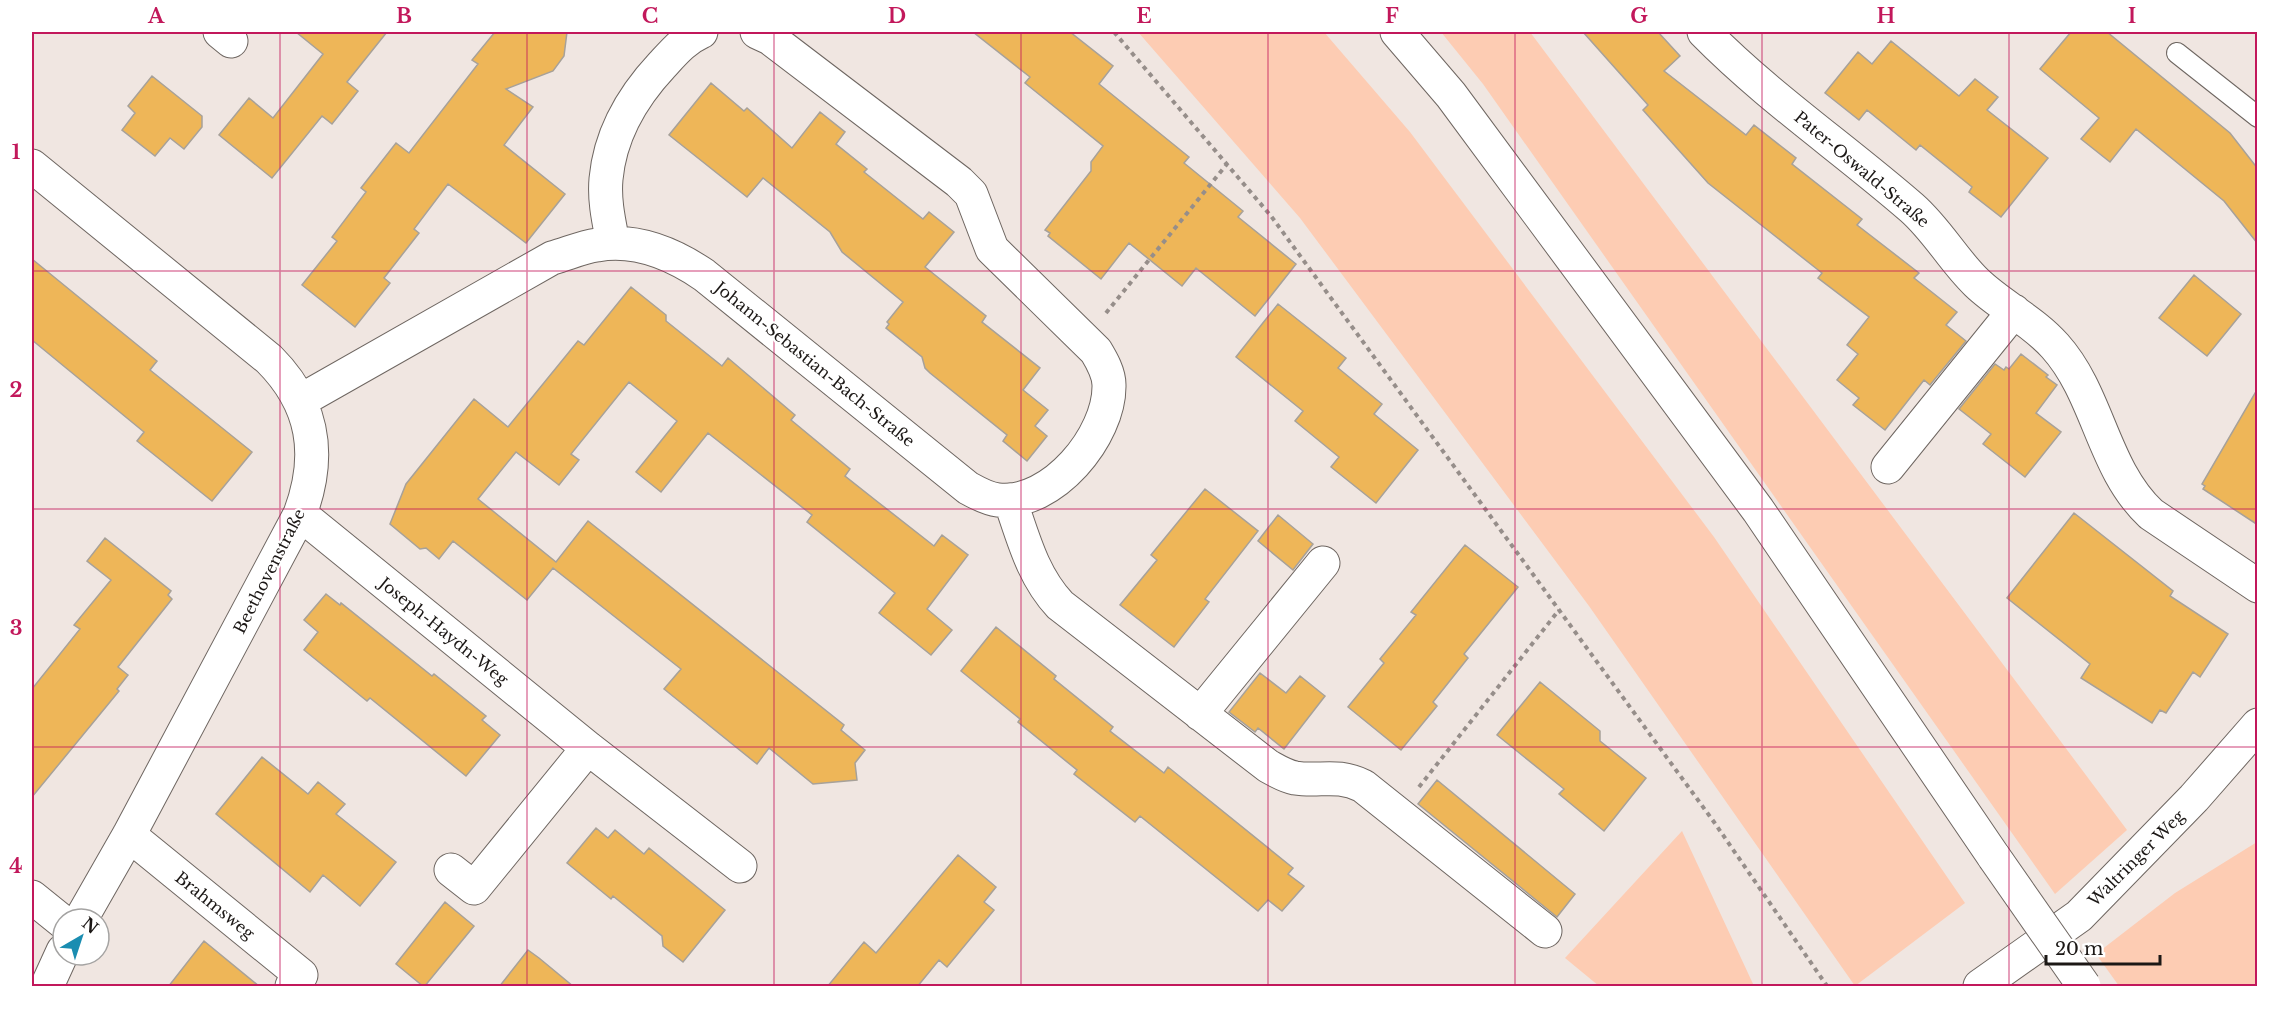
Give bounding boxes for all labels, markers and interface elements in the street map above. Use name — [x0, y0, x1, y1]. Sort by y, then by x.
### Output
text: A — [147, 4, 165, 28]
text: B — [396, 4, 412, 28]
text: C — [642, 4, 658, 28]
text: D — [888, 4, 906, 28]
text: E — [1136, 4, 1152, 28]
text: F — [1385, 4, 1399, 28]
text: G — [1630, 4, 1648, 28]
text: H — [1877, 4, 1896, 28]
text: I — [2128, 4, 2136, 28]
street label: Pater-Oswald-Straße — [1790, 107, 1934, 231]
text: 1 — [12, 140, 21, 164]
street label: Johann-Sebastian-Bach-Straße — [709, 276, 919, 451]
text: 2 — [9, 378, 23, 402]
street label: Beethovenstraße — [229, 505, 309, 637]
street label: Joseph-Haydn-Weg — [374, 572, 513, 689]
text: 3 — [10, 616, 22, 640]
street label: Waltringer Weg — [2083, 805, 2189, 911]
text: 4 — [9, 854, 23, 878]
street label: Brahmsweg — [171, 867, 259, 943]
north arrow — [51, 907, 111, 967]
text: N — [78, 913, 103, 938]
scale bar — [2046, 928, 2160, 966]
text: 20 m — [2055, 938, 2103, 960]

